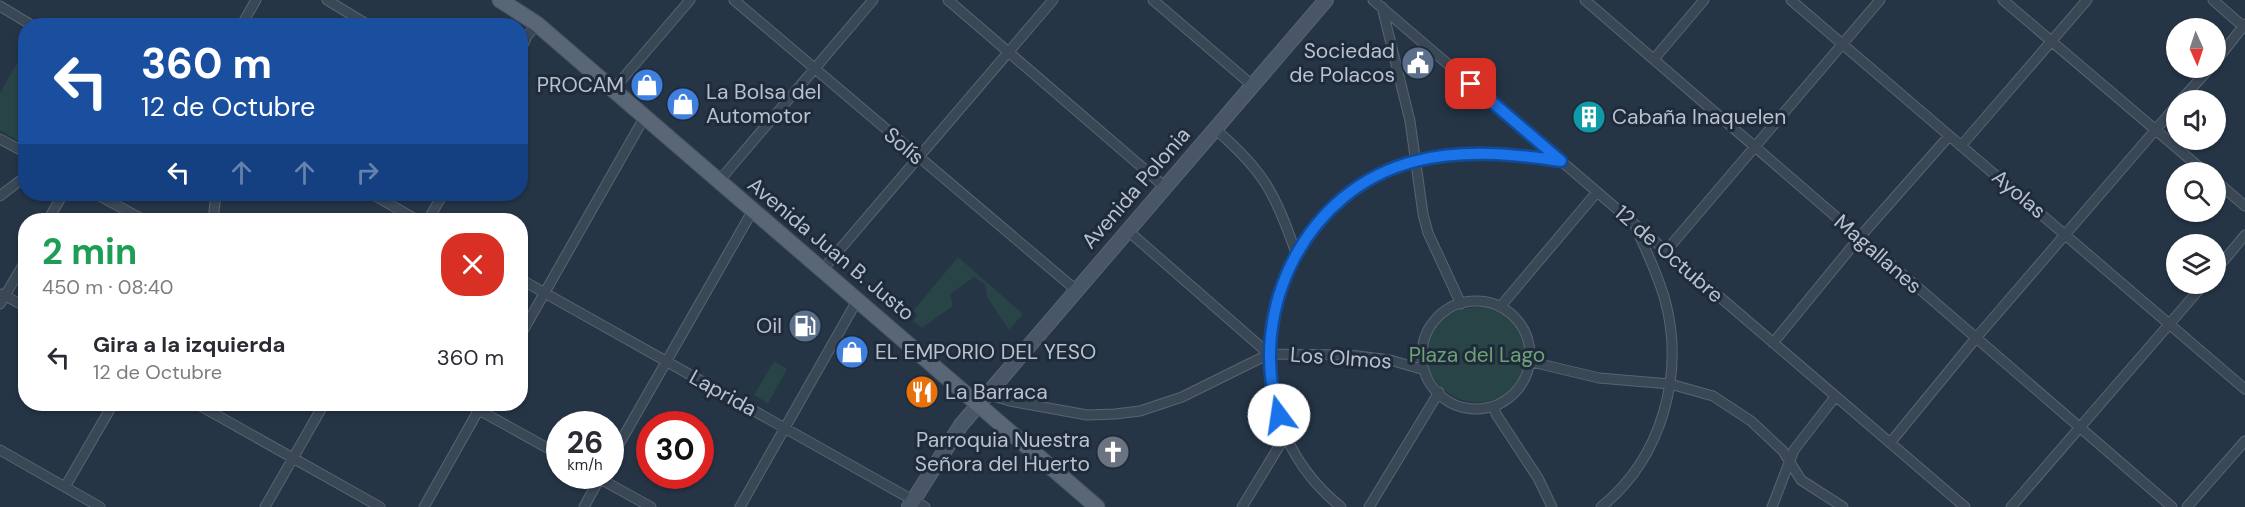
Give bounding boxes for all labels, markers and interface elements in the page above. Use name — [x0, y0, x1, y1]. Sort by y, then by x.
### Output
north arrow — [2166, 18, 2226, 78]
map controls — [2166, 18, 2226, 294]
text: 360 m — [141, 36, 272, 91]
place label: Sociedad de Polacos — [1289, 37, 1395, 89]
icon: left — [42, 42, 120, 120]
public building icon: Sociedad de Polacos — [1400, 45, 1436, 81]
pin — [1445, 58, 1496, 109]
shop icon: PROCAM — [629, 67, 665, 103]
icon: arrive — [1454, 67, 1487, 100]
place label: PROCAM — [537, 71, 624, 99]
place label: La Bolsa del Automotor — [706, 78, 821, 130]
shop icon: La Bolsa del Automotor — [665, 86, 701, 122]
text: 12 de Octubre — [141, 89, 315, 124]
button: sound — [2166, 90, 2226, 150]
building icon: Cabaña Inaquelen — [1571, 99, 1607, 135]
place label: Cabaña Inaquelen — [1612, 103, 1786, 131]
street label: Solís — [878, 121, 930, 171]
street label: Avenida Polonia — [1075, 121, 1197, 255]
icon: left — [162, 156, 195, 189]
icon: ahead — [225, 156, 258, 189]
icon: ahead — [288, 156, 321, 189]
icon: right — [351, 156, 384, 189]
button: search — [2166, 162, 2226, 222]
street label: Ayolas — [1986, 163, 2052, 225]
street label: Avenida Juan B. Justo — [742, 171, 920, 327]
street label: 12 de Octubre — [1609, 199, 1729, 309]
street label: Magallanes — [1828, 208, 1928, 300]
text: 2 min — [42, 228, 137, 275]
button: close — [441, 233, 504, 296]
button: layers — [2166, 234, 2226, 294]
text: 450 m · 08:40 — [42, 274, 173, 300]
fuel station icon: Oil — [787, 308, 823, 344]
place label: Oil — [756, 312, 782, 340]
text: Gira a la izquierda — [93, 330, 285, 359]
shop icon: EL EMPORIO DEL YESO — [834, 334, 870, 370]
place label: EL EMPORIO DEL YESO — [875, 338, 1096, 366]
street label: Los Olmos — [1289, 340, 1393, 376]
icon: left — [42, 341, 75, 374]
park label: Plaza del Lago — [1409, 341, 1545, 369]
text: 360 m — [437, 343, 504, 372]
text: 12 de Octubre — [93, 359, 222, 385]
street label: Laprida — [684, 363, 762, 423]
restaurant icon: La Barraca — [904, 374, 940, 410]
place label: La Barraca — [945, 378, 1048, 406]
position arrow — [1247, 383, 1311, 447]
speed limit sign: 30 — [636, 411, 714, 489]
text: 26 — [567, 423, 603, 462]
place label: Parroquia Nuestra Señora del Huerto — [915, 426, 1090, 478]
church icon: Parroquia Nuestra Señora del Huerto — [1095, 434, 1131, 470]
text: km/h — [567, 455, 603, 475]

